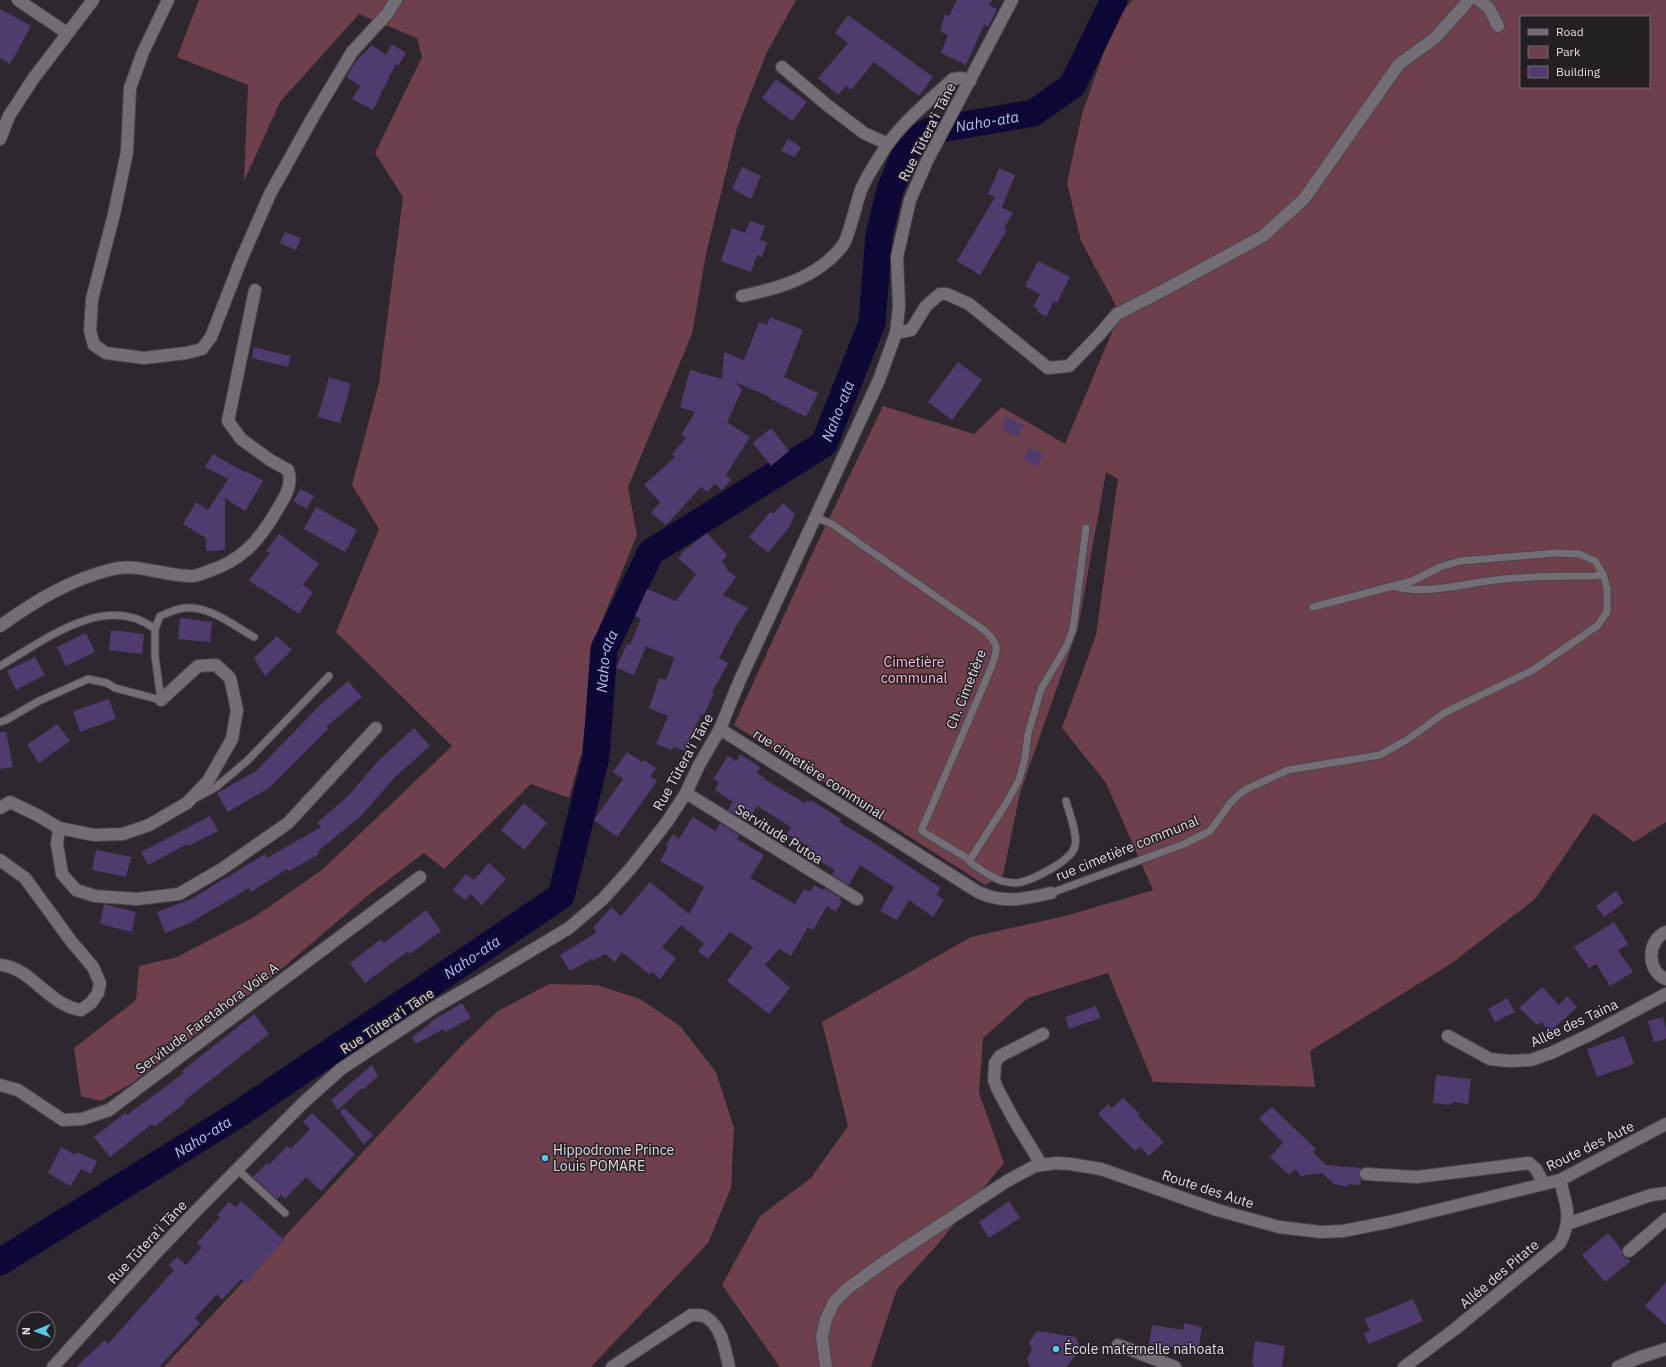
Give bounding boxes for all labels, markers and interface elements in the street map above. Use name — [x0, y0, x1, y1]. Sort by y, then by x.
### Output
legend — [1520, 16, 1650, 88]
text: Road — [1556, 24, 1584, 39]
text: Park — [1556, 44, 1581, 59]
text: Building — [1556, 64, 1601, 79]
street label: Rue Tūtera'i Tāne — [894, 79, 960, 184]
water label: Naho-ata — [954, 106, 1020, 136]
water label: Naho-ata — [817, 377, 858, 444]
water label: Naho-ata — [591, 626, 622, 693]
street label: Ch. Cimetière — [942, 646, 990, 732]
park label: Cimetière communal — [881, 653, 947, 687]
street label: Rue Tūtera'i Tāne — [649, 710, 717, 814]
street label: rue cimetière communal — [750, 725, 888, 823]
street label: Servitude Putoa — [732, 800, 827, 868]
street label: rue cimetière communal — [1053, 811, 1202, 885]
water label: Naho-ata — [440, 930, 504, 982]
street label: Servitude Faretahora Voie A — [132, 958, 282, 1078]
street label: Rue Tūtera'i Tāne — [337, 984, 438, 1058]
street label: Allée des Taina — [1527, 995, 1621, 1051]
water label: Naho-ata — [170, 1111, 235, 1162]
street label: Route des Aute — [1543, 1117, 1637, 1175]
place label: Hippodrome Prince Louis POMARE — [553, 1141, 675, 1175]
marker: Hippodrome Prince Louis POMARE — [540, 1153, 550, 1163]
street label: Route des Aute — [1160, 1166, 1257, 1212]
street label: Rue Tūtera'i Tāne — [103, 1196, 191, 1288]
street label: Allée des Pitate — [1456, 1235, 1543, 1312]
north arrow — [16, 1311, 56, 1351]
text: N — [19, 1327, 33, 1335]
place label: École maternelle nahoata — [1064, 1339, 1225, 1358]
marker: École maternelle nahoata — [1051, 1344, 1061, 1354]

